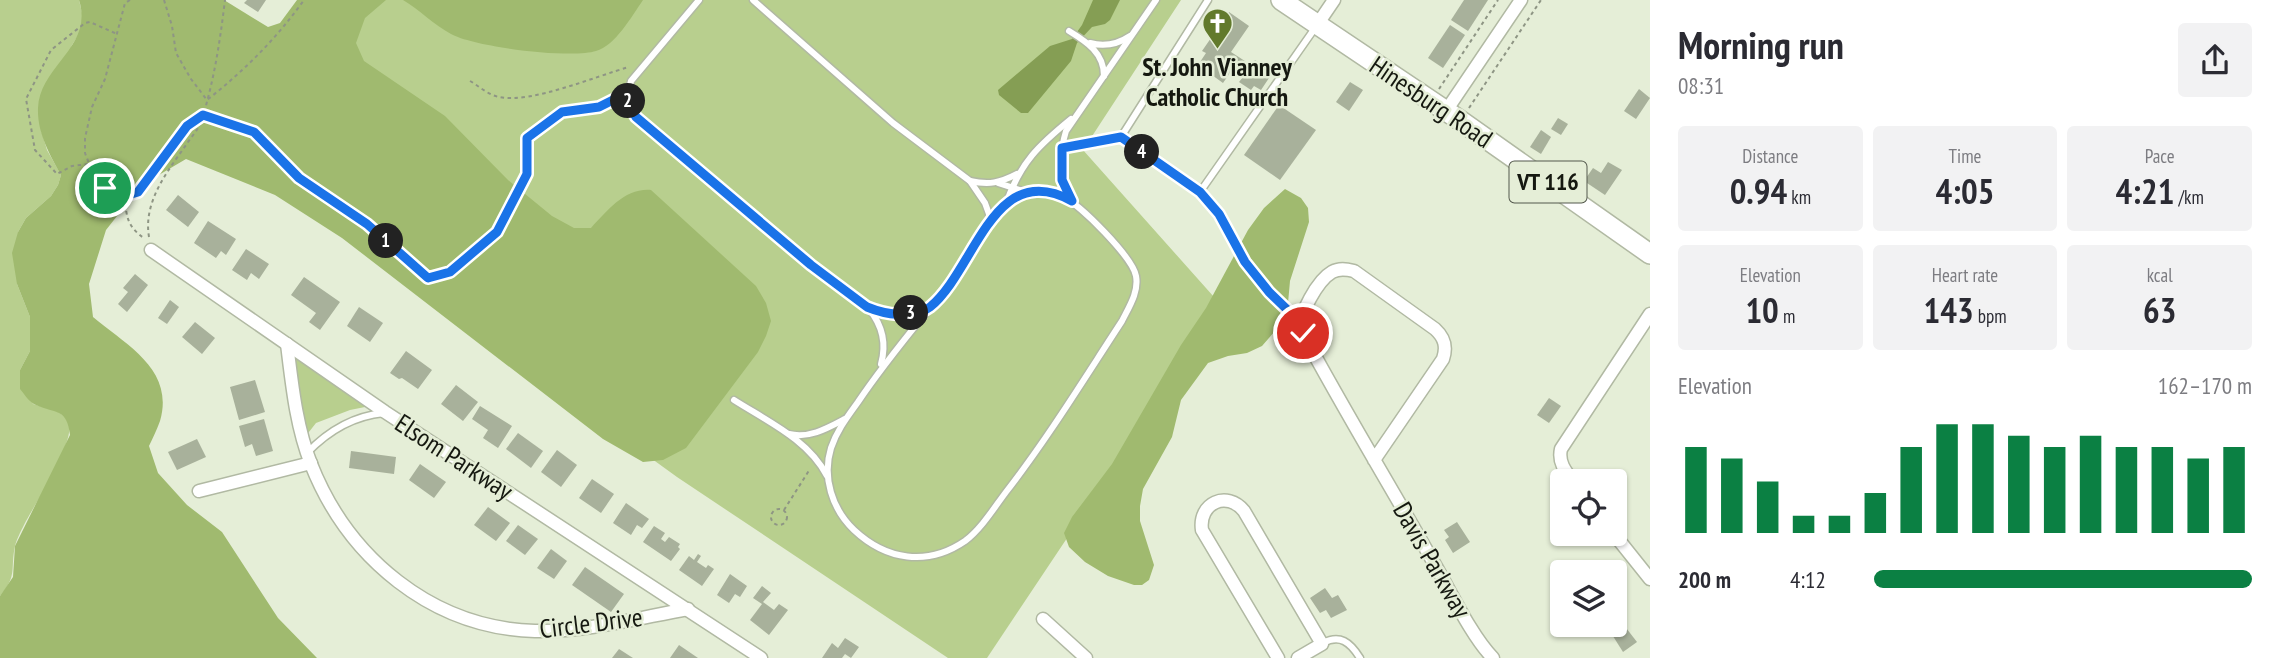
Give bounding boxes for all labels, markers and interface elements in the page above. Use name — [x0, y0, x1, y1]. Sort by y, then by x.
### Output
church icon: St. John Vianney Catholic Church — [1200, 7, 1234, 51]
text: Morning run — [1678, 20, 1844, 69]
button: share — [2178, 23, 2252, 97]
street label: Hinesburg Road — [1363, 48, 1499, 155]
place label: St. John Vianney Catholic Church — [1142, 50, 1292, 113]
text: 08:31 — [1678, 71, 1724, 100]
pin: 2 — [610, 84, 646, 119]
text: 2 — [623, 88, 632, 112]
pin: 4 — [1124, 134, 1160, 170]
text: 4 — [1137, 139, 1146, 163]
text: Distance — [1742, 144, 1798, 168]
text: Time — [1949, 144, 1981, 168]
text: Pace — [2145, 144, 2175, 168]
pin — [75, 158, 135, 218]
road number: VT 116 — [1510, 162, 1586, 202]
text: 0.94 — [1730, 168, 1787, 214]
text: 4:05 — [1936, 168, 1994, 214]
text: 4:21 — [2115, 168, 2174, 214]
icon: arrive — [86, 169, 124, 207]
text: km — [1787, 185, 1811, 209]
text: /km — [2174, 185, 2204, 209]
pin: 1 — [368, 224, 404, 258]
text: 1 — [381, 228, 390, 252]
text: Elevation — [1740, 263, 1801, 287]
text: Heart rate — [1932, 263, 1998, 287]
text: kcal — [2147, 263, 2173, 287]
text: 10 — [1745, 287, 1779, 333]
text: 143 — [1923, 287, 1974, 333]
text: 63 — [2143, 287, 2176, 333]
pin: 3 — [894, 296, 928, 330]
text: 3 — [906, 300, 915, 324]
pin — [1273, 303, 1333, 363]
text: m — [1779, 304, 1795, 328]
text: bpm — [1974, 304, 2007, 328]
icon: check — [1284, 314, 1322, 352]
text: Elevation — [1678, 371, 1752, 400]
text: 162–170 m — [2158, 371, 2252, 400]
street label: Elsom Parkway — [389, 406, 520, 507]
map controls — [1550, 469, 1627, 637]
button: locate — [1550, 469, 1627, 546]
street label: Davis Parkway — [1386, 496, 1479, 624]
button: layers — [1550, 560, 1627, 637]
text: 200 m — [1678, 565, 1731, 594]
text: 4:12 — [1790, 565, 1826, 594]
street label: Circle Drive — [538, 600, 644, 645]

